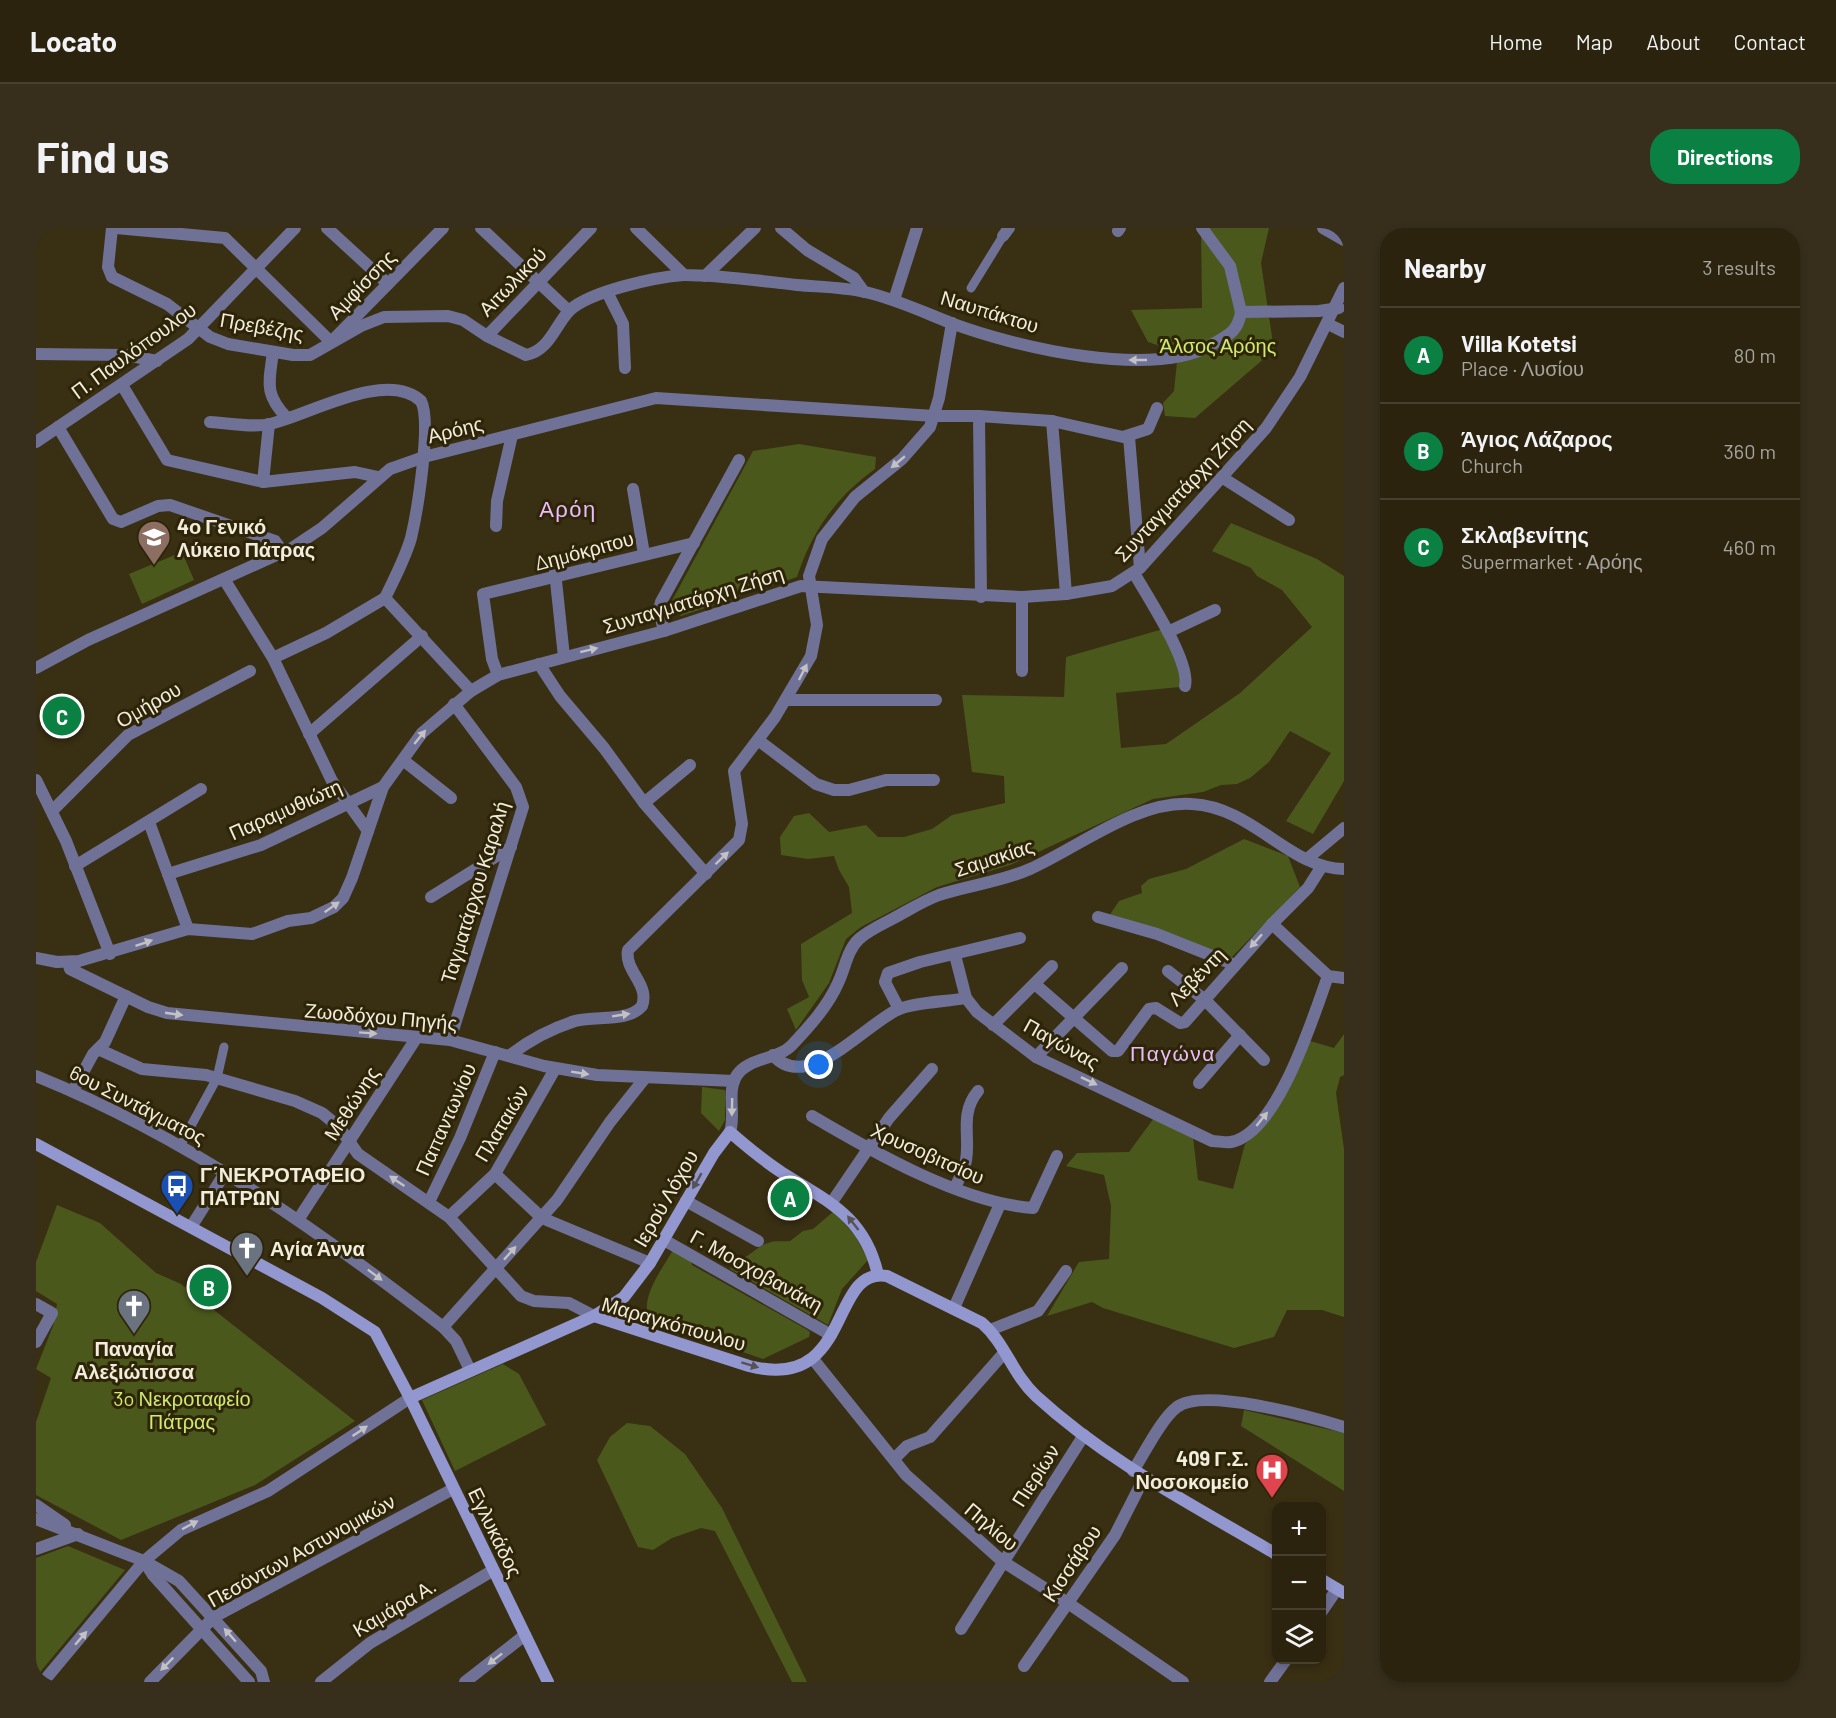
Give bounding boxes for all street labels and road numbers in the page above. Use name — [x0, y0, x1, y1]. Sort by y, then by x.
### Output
street label: Αιτωλικού — [473, 241, 551, 321]
street label: Αμφίσσης — [322, 244, 400, 324]
street label: Ναυπάκτου — [938, 285, 1042, 337]
street label: Π. Παυλόπουλου — [66, 297, 200, 403]
street label: Πρεβέζης — [218, 307, 306, 345]
street label: Αρόης — [425, 410, 486, 447]
street label: Συνταγματάρχη Ζήση — [1109, 412, 1255, 566]
street label: Δημόκριτου — [532, 525, 636, 575]
street label: Συνταγματάρχη Ζήση — [600, 560, 786, 638]
street label: Ομήρου — [111, 676, 185, 732]
street label: Παραμυθιώτη — [225, 773, 345, 845]
street label: Ταγματάρχου Καραλή — [435, 798, 513, 986]
street label: Σαμακίας — [951, 833, 1037, 881]
street label: Λεβέντη — [1162, 942, 1230, 1010]
street label: Ζωοδόχου Πηγής — [304, 997, 459, 1035]
street label: Παγώνας — [1020, 1012, 1104, 1074]
street label: 6ου Συντάγματος — [66, 1059, 210, 1149]
street label: Παπαντωνίου — [410, 1059, 480, 1179]
street label: Μεθώνης — [318, 1061, 384, 1144]
street label: Πλαταιών — [469, 1080, 533, 1166]
street label: Χρυσοβιτσίου — [868, 1117, 988, 1189]
street label: Ιερού Λόχου — [628, 1145, 702, 1251]
street label: Γ. Μοσχοβανάκη — [687, 1224, 827, 1316]
street label: Μαραγκόπουλου — [599, 1291, 749, 1355]
street label: Πιερίων — [1006, 1439, 1064, 1511]
street label: Εγλυκάδος — [464, 1483, 528, 1581]
street label: Πεσόντων Αστυνομικών — [203, 1488, 399, 1612]
street label: Πηλίου — [961, 1497, 1023, 1555]
street label: Κισσάβου — [1037, 1520, 1105, 1606]
street label: Καμάρα Α. — [348, 1573, 440, 1641]

